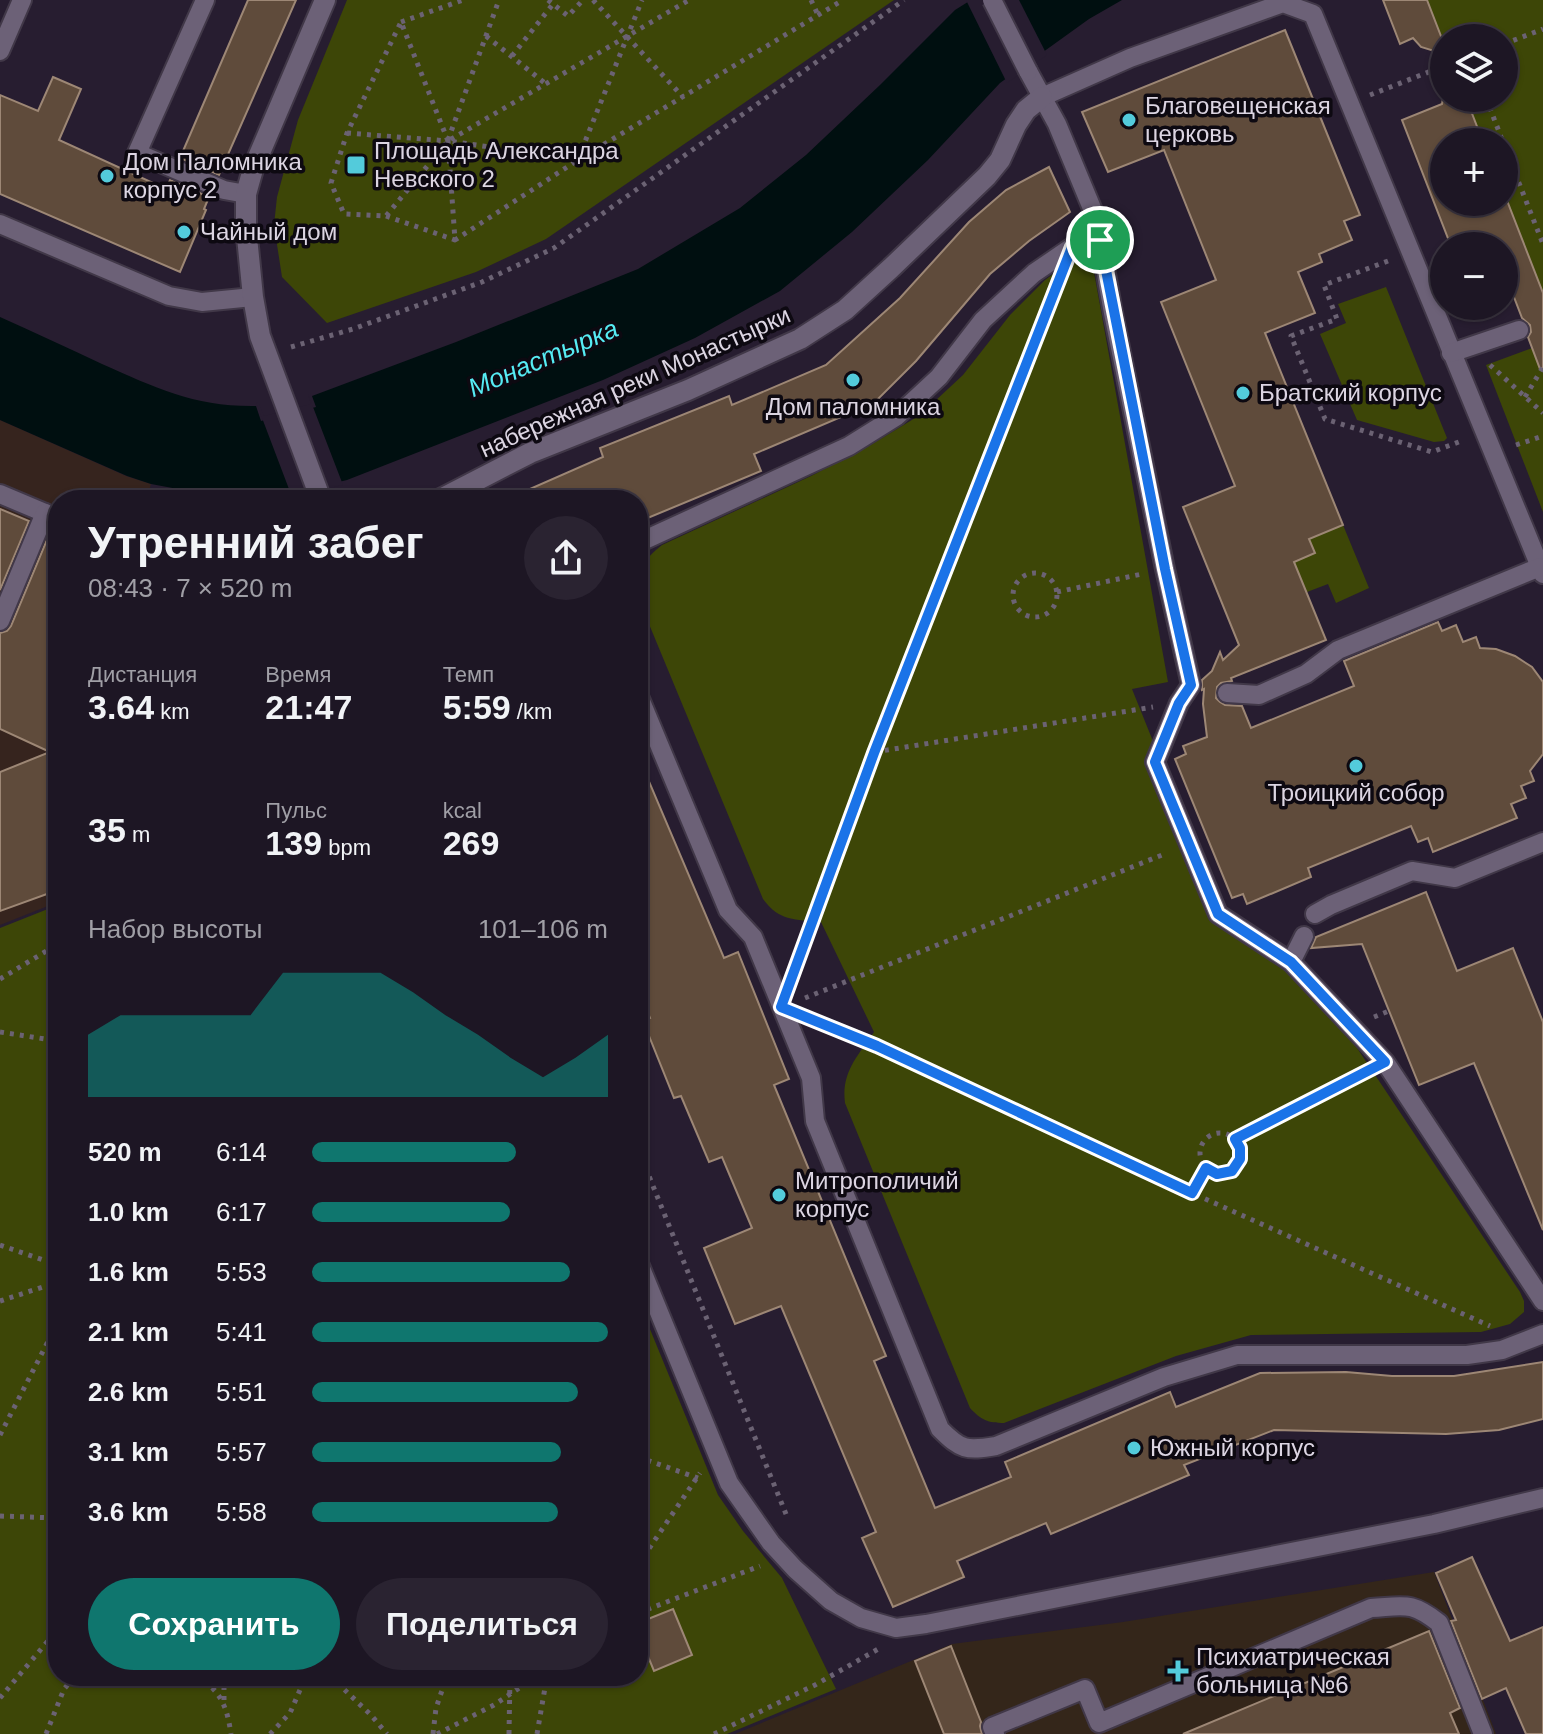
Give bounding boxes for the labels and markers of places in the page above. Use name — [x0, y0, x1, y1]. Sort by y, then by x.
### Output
place label: Благовещенская церковь — [1145, 92, 1331, 147]
marker: Благовещенская церковь — [1120, 111, 1138, 129]
place label: Площадь Александра Невского 2 — [374, 137, 619, 192]
place label: Дом Паломника корпус 2 — [123, 148, 302, 203]
marker: Площадь Александра Невского 2 — [345, 154, 367, 176]
marker: Дом Паломника корпус 2 — [98, 167, 116, 185]
pin — [1066, 206, 1134, 274]
place label: Чайный дом — [200, 218, 337, 245]
marker: Чайный дом — [175, 223, 193, 241]
marker: Дом паломника — [844, 371, 862, 389]
place label: Братский корпус — [1259, 379, 1442, 406]
marker: Братский корпус — [1234, 384, 1252, 402]
place label: Дом паломника — [766, 393, 941, 420]
marker: Троицкий собор — [1347, 757, 1365, 775]
place label: Троицкий собор — [1267, 779, 1445, 806]
place label: Митрополичий корпус — [795, 1167, 959, 1222]
marker: Митрополичий корпус — [770, 1186, 788, 1204]
place label: Южный корпус — [1150, 1434, 1315, 1461]
marker: Южный корпус — [1125, 1439, 1143, 1457]
place label: Психиатрическая больница №6 — [1196, 1643, 1390, 1698]
marker: Психиатрическая больница №6 — [1167, 1660, 1189, 1682]

